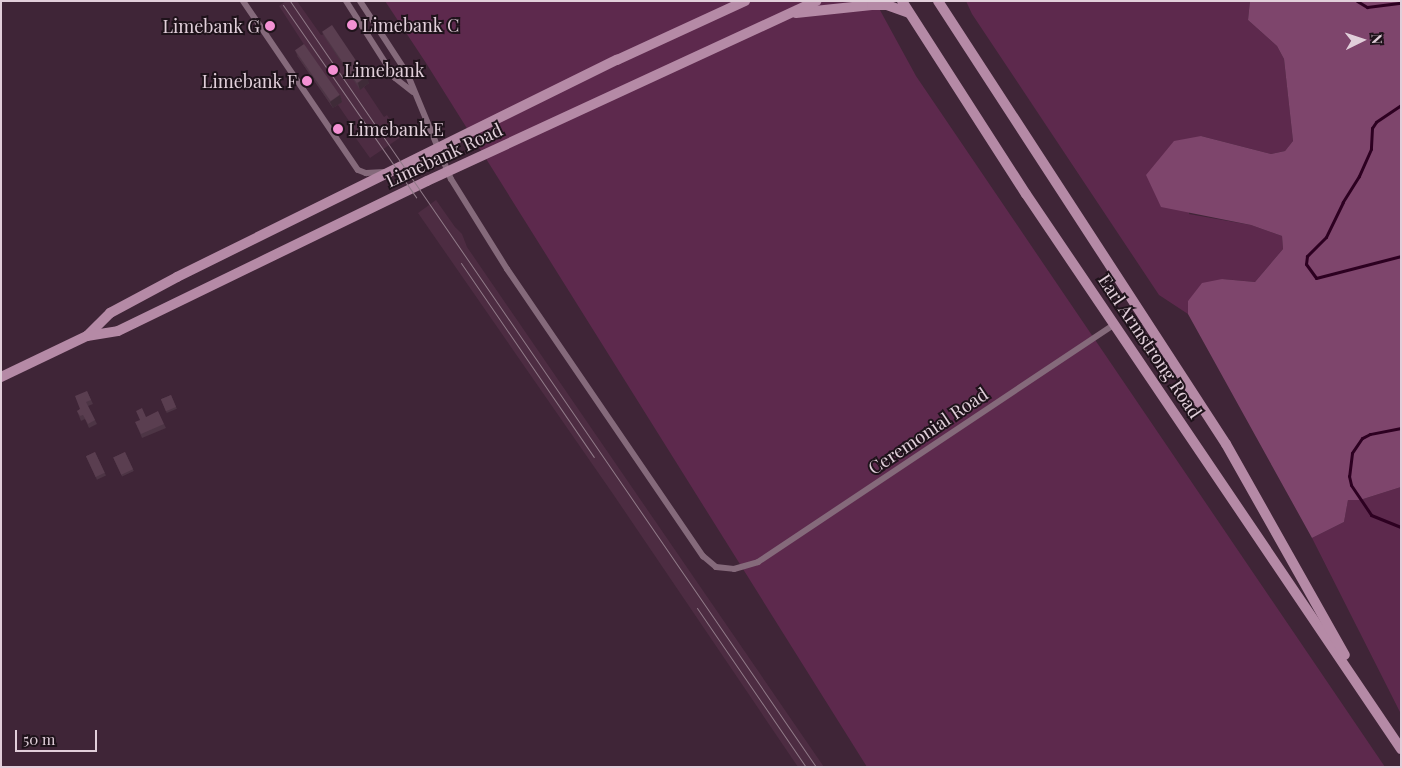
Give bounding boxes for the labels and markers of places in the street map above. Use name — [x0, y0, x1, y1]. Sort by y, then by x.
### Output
place label: Limebank C — [362, 14, 460, 36]
place label: Limebank G — [162, 15, 260, 37]
marker: Limebank C — [346, 19, 358, 31]
marker: Limebank G — [264, 20, 276, 32]
place label: Limebank — [344, 59, 425, 81]
marker: Limebank — [326, 63, 340, 77]
place label: Limebank F — [202, 70, 297, 92]
marker: Limebank F — [301, 75, 313, 87]
place label: Limebank E — [348, 118, 444, 140]
marker: Limebank E — [332, 123, 344, 135]

